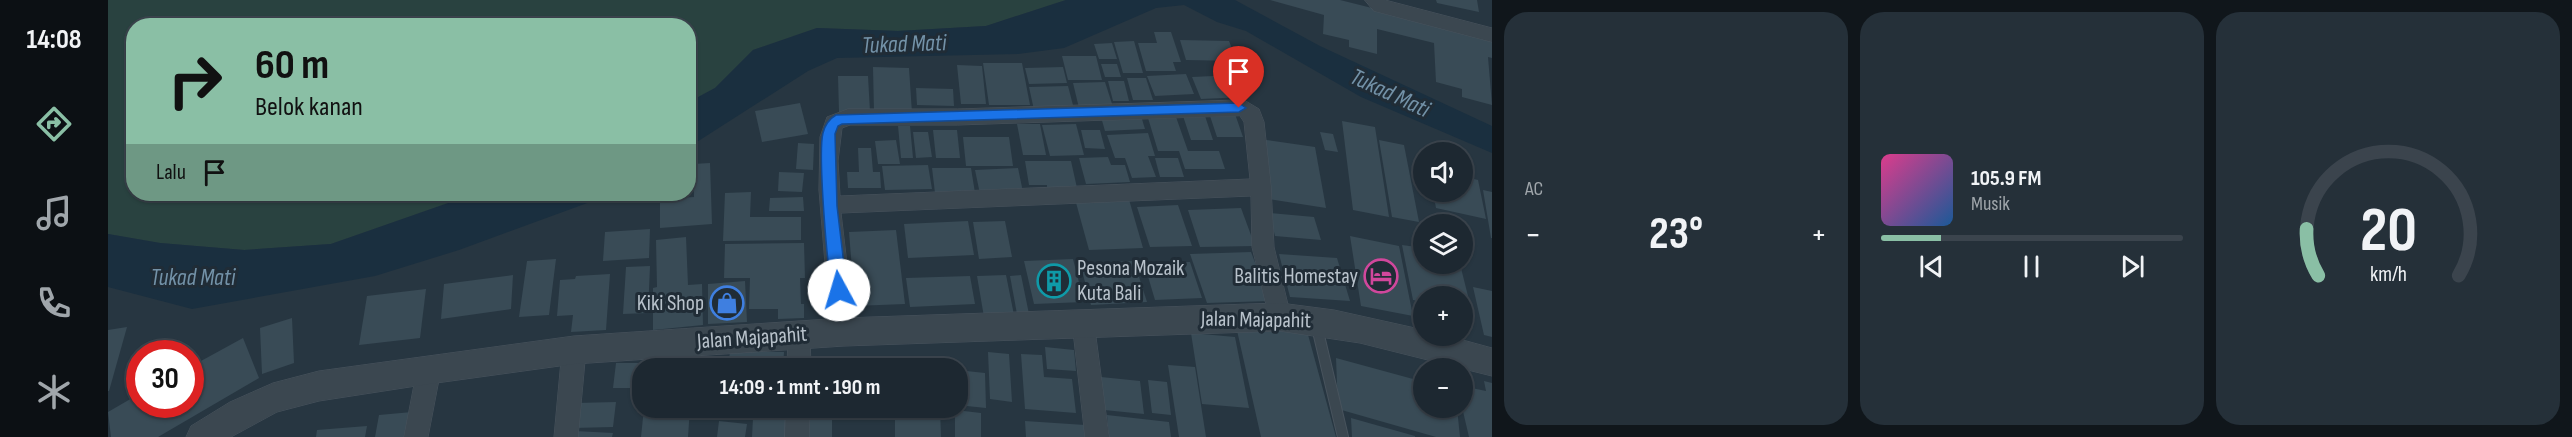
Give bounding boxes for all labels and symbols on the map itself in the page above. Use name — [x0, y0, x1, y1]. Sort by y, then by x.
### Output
water label: Tukad Mati — [861, 28, 947, 60]
pin — [1213, 46, 1264, 108]
water label: Tukad Mati — [1345, 62, 1435, 124]
place label: Pesona Mozaik Kuta Bali — [1077, 255, 1185, 307]
position arrow — [807, 258, 871, 322]
hotel icon: Balitis Homestay — [1363, 258, 1399, 294]
water label: Tukad Mati — [151, 263, 236, 292]
building icon: Pesona Mozaik Kuta Bali — [1036, 263, 1072, 299]
place label: Balitis Homestay — [1234, 263, 1358, 290]
shop icon: Kiki Shop — [709, 285, 745, 321]
place label: Kiki Shop — [637, 290, 704, 317]
street label: Jalan Majapahit — [1200, 306, 1312, 334]
street label: Jalan Majapahit — [695, 321, 808, 355]
speed limit sign: 30 — [126, 340, 204, 418]

